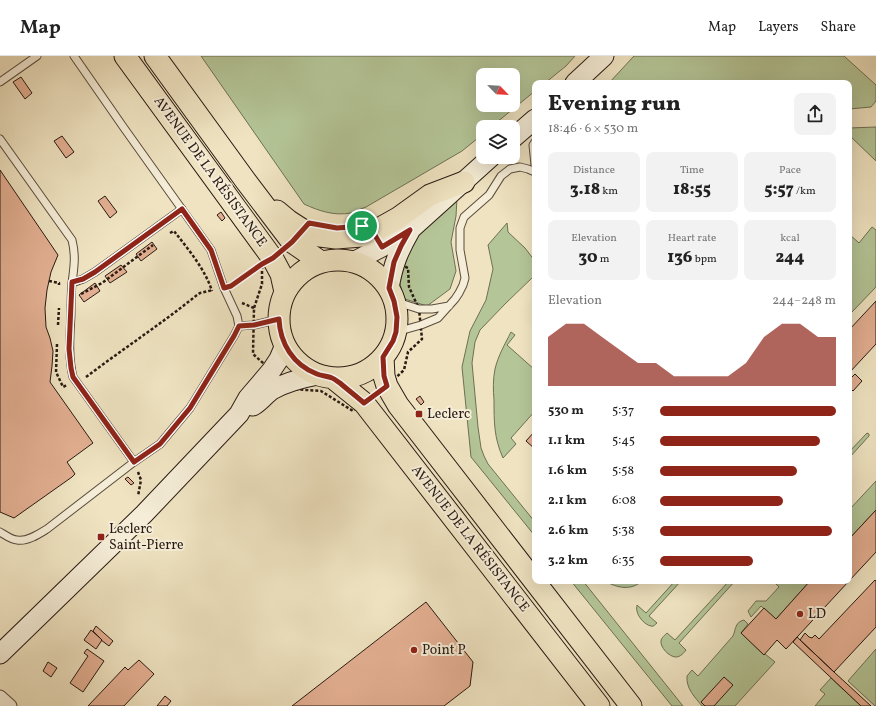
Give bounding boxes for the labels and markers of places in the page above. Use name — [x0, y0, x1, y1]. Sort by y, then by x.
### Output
pin — [345, 209, 379, 243]
place label: Leclerc — [427, 405, 470, 424]
marker: Leclerc — [414, 409, 424, 419]
place label: Leclerc Saint-Pierre — [109, 520, 184, 555]
marker: Leclerc Saint-Pierre — [96, 532, 106, 542]
place label: LD — [808, 605, 826, 624]
marker: LD — [795, 609, 805, 619]
place label: Point P — [422, 641, 466, 660]
marker: Point P — [409, 645, 419, 655]

